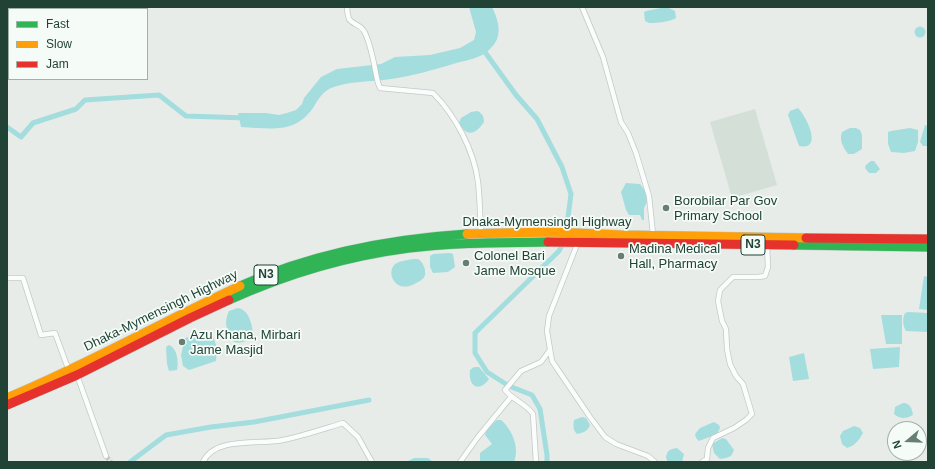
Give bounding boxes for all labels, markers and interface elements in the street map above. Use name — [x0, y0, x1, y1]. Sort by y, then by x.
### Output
legend — [8, 8, 148, 80]
text: Fast — [46, 17, 69, 31]
text: Slow — [46, 37, 72, 51]
text: Jam — [46, 57, 69, 71]
place label: Borobilar Par Gov Primary School — [674, 193, 777, 224]
marker: Borobilar Par Gov Primary School — [661, 203, 671, 213]
street label: Dhaka-Mymensingh Highway — [462, 214, 632, 230]
road number: N3 — [741, 235, 765, 255]
place label: Madina Medical Hall, Pharmacy — [629, 241, 720, 272]
place label: Colonel Bari Jame Mosque — [474, 248, 556, 279]
marker: Madina Medical Hall, Pharmacy — [616, 251, 626, 261]
marker: Colonel Bari Jame Mosque — [461, 258, 471, 268]
road number: N3 — [254, 265, 278, 285]
street label: Dhaka-Mymensingh Highway — [82, 267, 240, 355]
place label: Azu Khana, Mirbari Jame Masjid — [190, 327, 301, 358]
marker: Azu Khana, Mirbari Jame Masjid — [177, 337, 187, 347]
north arrow — [887, 421, 927, 461]
text: N — [890, 439, 904, 450]

